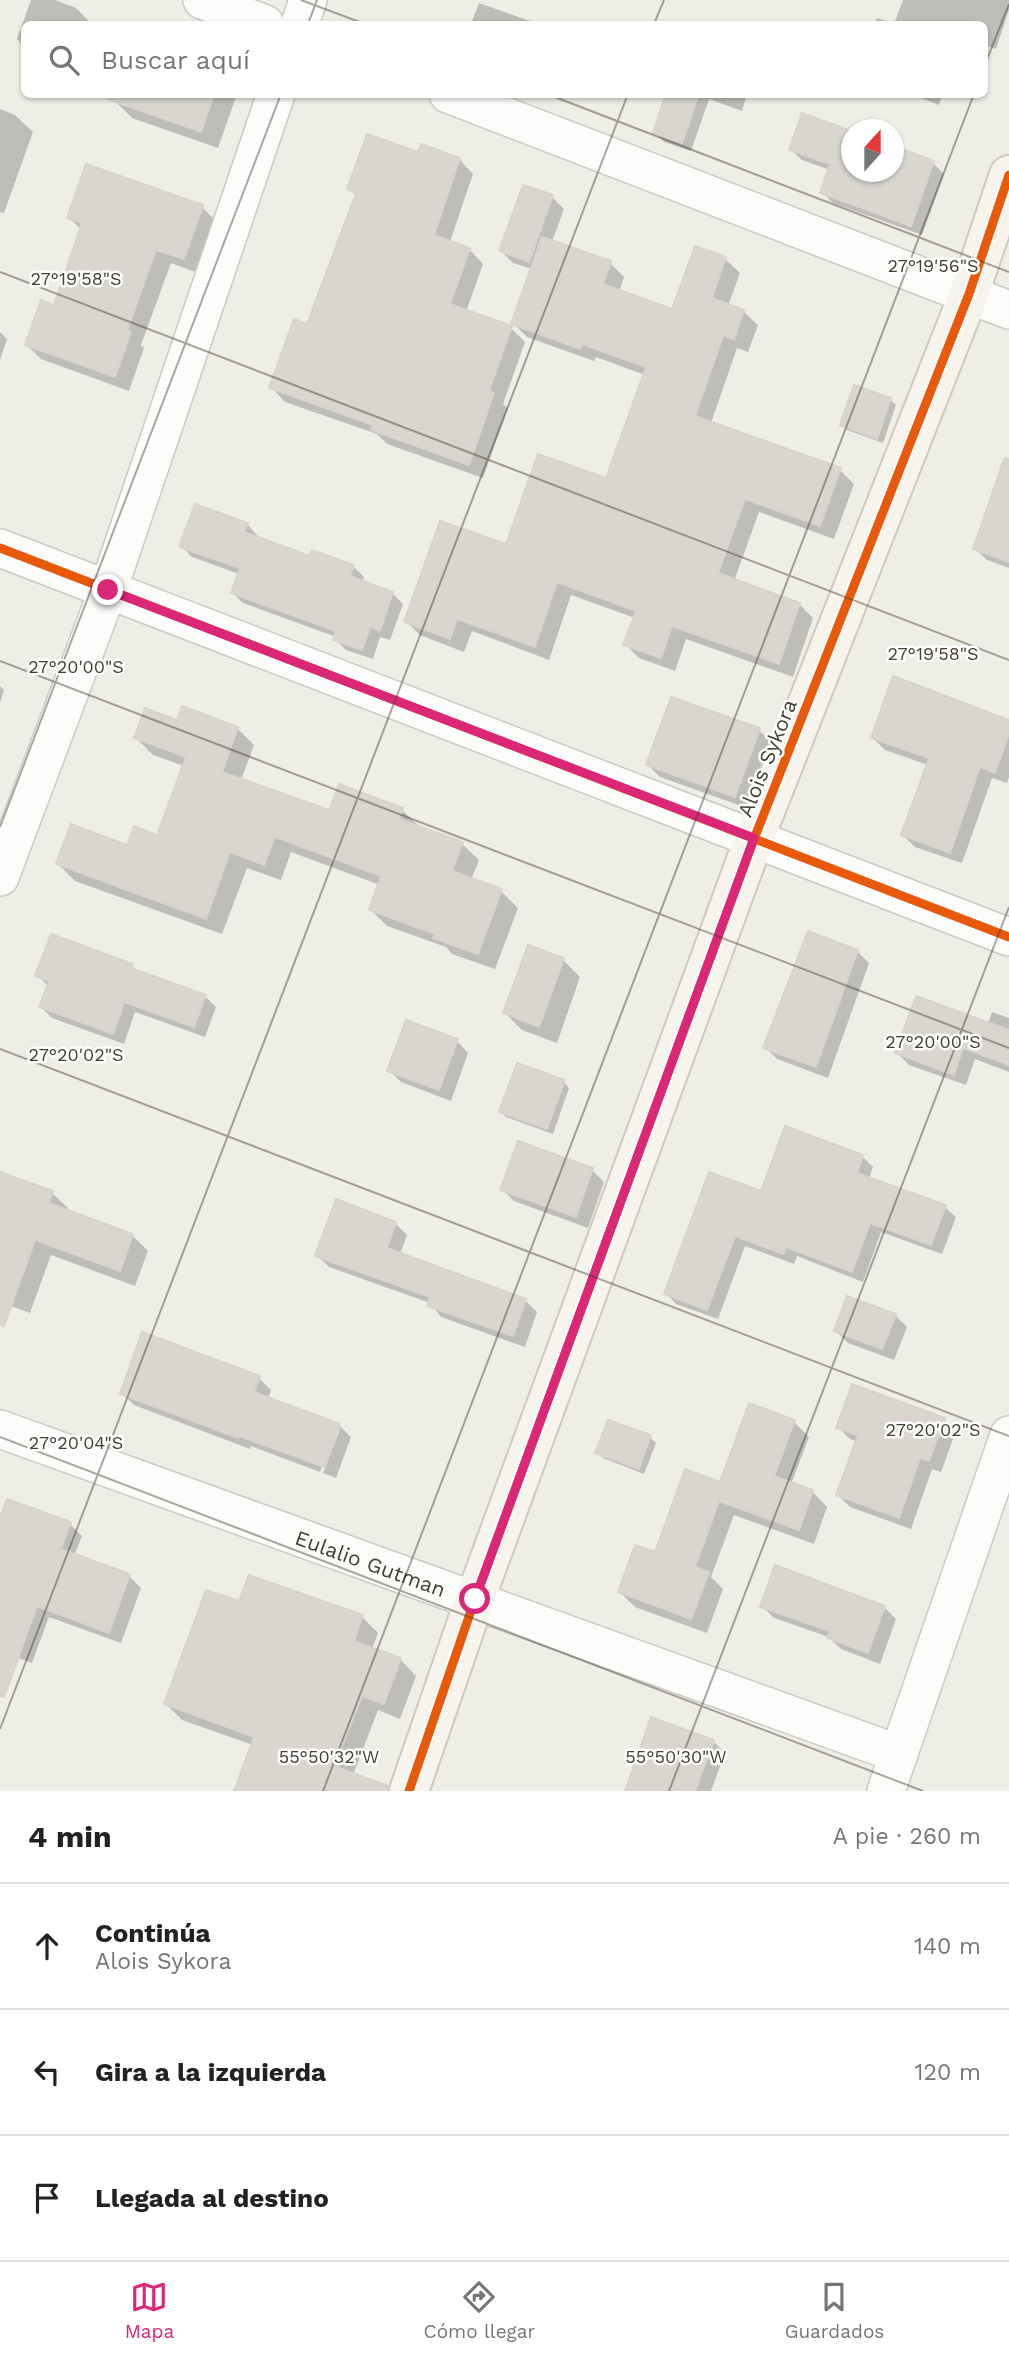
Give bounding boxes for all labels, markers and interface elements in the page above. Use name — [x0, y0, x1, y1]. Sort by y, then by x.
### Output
search box — [21, 21, 988, 98]
icon: search — [45, 41, 83, 79]
text: Buscar aquí — [101, 45, 250, 75]
north arrow — [841, 119, 904, 182]
text: 27°19'56"S — [887, 255, 979, 276]
text: 27°19'58"S — [30, 268, 122, 289]
route end — [92, 574, 123, 605]
text: 27°19'58"S — [887, 643, 979, 664]
text: 27°20'00"S — [28, 656, 124, 677]
street label: Alois Sykora — [732, 695, 802, 821]
text: 27°20'00"S — [885, 1031, 981, 1052]
text: 27°20'02"S — [29, 1044, 123, 1065]
text: 27°20'02"S — [886, 1419, 980, 1440]
text: 27°20'04"S — [29, 1432, 123, 1453]
street label: Eulalio Gutman — [292, 1524, 449, 1602]
route start — [459, 1583, 490, 1614]
text: 55°50'32"W — [279, 1746, 379, 1767]
text: 55°50'30"W — [625, 1746, 727, 1767]
text: 4 min — [28, 1819, 112, 1854]
text: A pie · 260 m — [833, 1823, 981, 1850]
text: Continúa — [95, 1918, 211, 1948]
icon: ahead — [28, 1927, 66, 1965]
text: 140 m — [914, 1933, 981, 1960]
text: Alois Sykora — [95, 1948, 232, 1975]
icon: left — [28, 2053, 66, 2091]
text: Gira a la izquierda — [95, 2057, 326, 2087]
text: 120 m — [915, 2059, 981, 2086]
icon: arrive — [28, 2179, 66, 2217]
text: Llegada al destino — [95, 2183, 329, 2213]
tab: Mapa — [125, 2278, 174, 2343]
tab: Cómo llegar — [424, 2278, 535, 2343]
tab: Guardados — [785, 2278, 884, 2343]

